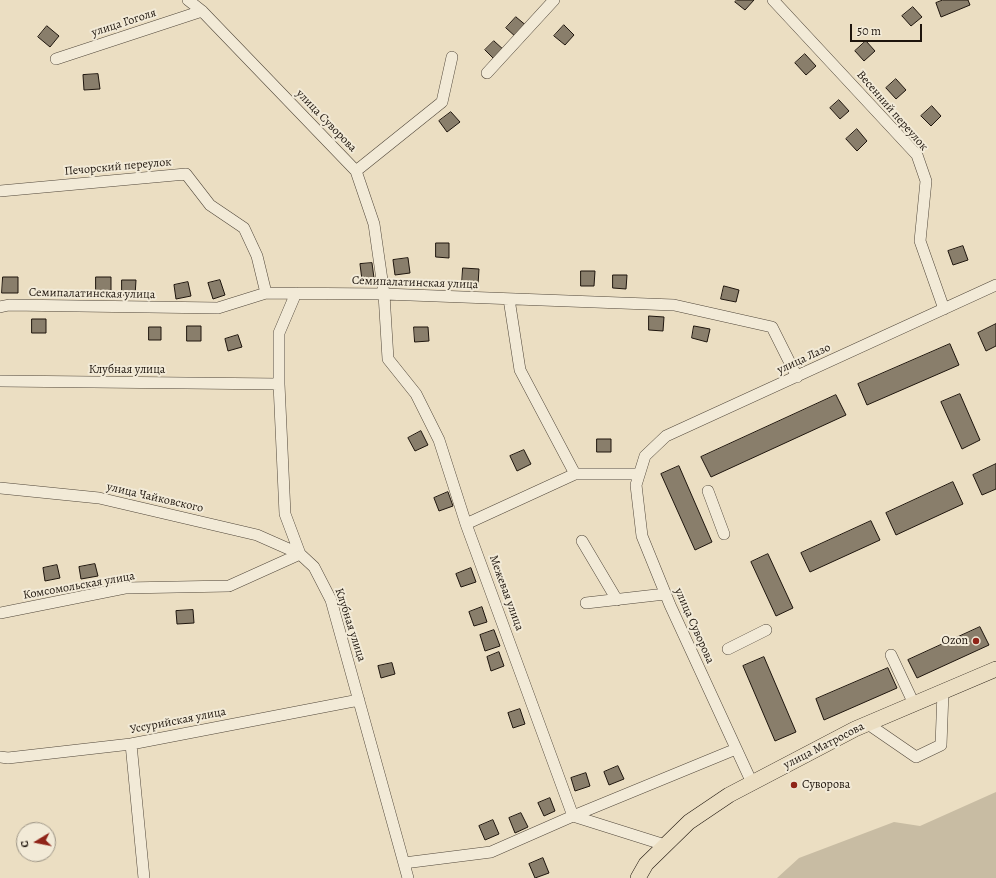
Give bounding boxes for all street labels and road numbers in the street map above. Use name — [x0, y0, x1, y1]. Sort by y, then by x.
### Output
street label: улица Гоголя — [90, 6, 158, 40]
street label: Весенний переулок — [853, 68, 931, 154]
street label: улица Суворова — [293, 87, 359, 155]
street label: Печорский переулок — [64, 155, 172, 179]
street label: Семипалатинская улица — [352, 274, 478, 292]
street label: Семипалатинская улица — [29, 286, 155, 302]
street label: улица Лазо — [775, 340, 833, 378]
street label: Клубная улица — [89, 363, 165, 377]
street label: улица Чайковского — [105, 480, 205, 516]
street label: Межевая улица — [486, 553, 526, 633]
street label: Комсомольская улица — [22, 569, 136, 603]
street label: Клубная улица — [331, 586, 369, 664]
street label: улица Суворова — [671, 586, 717, 666]
street label: Уссурийская улица — [129, 705, 227, 737]
street label: улица Матросова — [781, 719, 867, 773]

